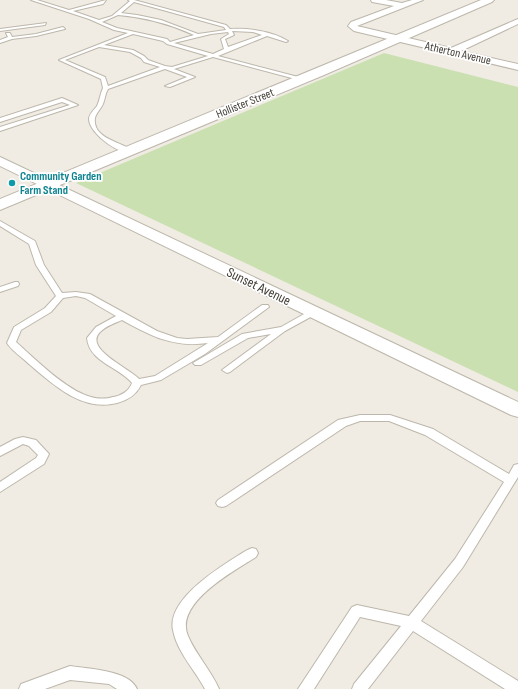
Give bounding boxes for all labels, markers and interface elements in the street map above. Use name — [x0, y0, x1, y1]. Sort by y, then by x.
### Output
street label: Atherton Avenue — [422, 38, 493, 68]
street label: Hollister Street — [214, 85, 277, 122]
place label: Community Garden Farm Stand — [20, 169, 102, 198]
marker: Community Garden Farm Stand — [7, 178, 17, 188]
street label: Sunset Avenue — [224, 264, 294, 309]

